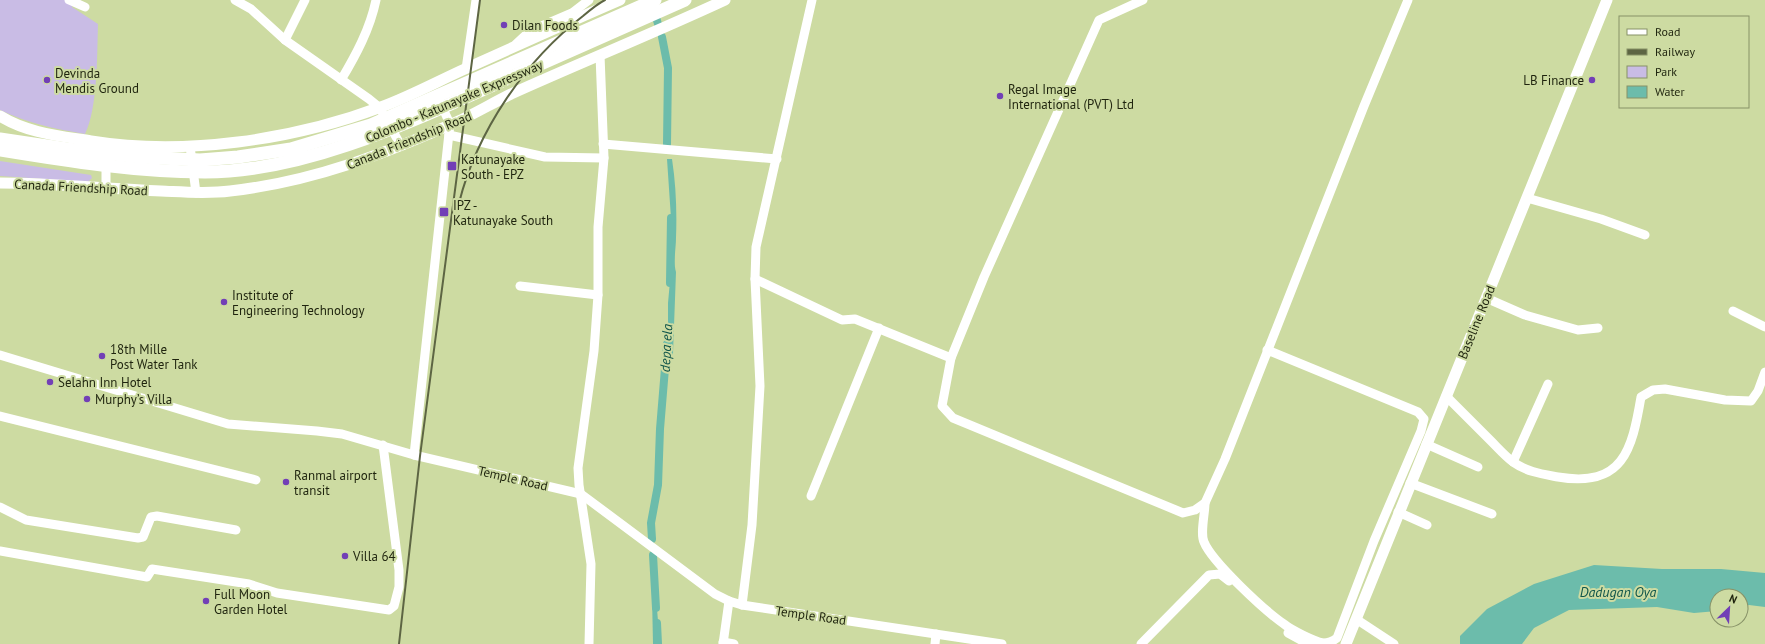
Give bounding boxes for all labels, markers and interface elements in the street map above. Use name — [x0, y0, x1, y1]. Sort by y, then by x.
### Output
legend — [1619, 16, 1749, 108]
place label: Dilan Foods — [512, 17, 578, 34]
marker: Dilan Foods — [499, 20, 509, 30]
text: Road — [1655, 24, 1680, 39]
text: Railway — [1655, 44, 1695, 59]
street label: Colombo - Katunayake Expressway — [363, 56, 545, 147]
text: Park — [1655, 64, 1677, 79]
place label: Devinda Mendis Ground — [55, 65, 139, 97]
place label: LB Finance — [1523, 72, 1584, 89]
marker: Devinda Mendis Ground — [42, 75, 52, 85]
marker: LB Finance — [1587, 75, 1597, 85]
place label: Regal Image International (PVT) Ltd — [1008, 81, 1134, 113]
text: Water — [1655, 84, 1685, 99]
marker: Regal Image International (PVT) Ltd — [995, 91, 1005, 101]
street label: Canada Friendship Road — [344, 108, 474, 173]
place label: Katunayake South - EPZ — [461, 151, 525, 183]
marker: Katunayake South - EPZ — [446, 160, 458, 172]
street label: Canada Friendship Road — [14, 176, 148, 199]
place label: IPZ - Katunayake South — [453, 197, 553, 229]
marker: IPZ - Katunayake South — [438, 206, 450, 218]
street label: Baseline Road — [1454, 283, 1499, 362]
place label: Institute of Engineering Technology — [232, 287, 365, 319]
marker: Institute of Engineering Technology — [219, 297, 229, 307]
water label: depa ela — [656, 323, 676, 373]
place label: 18th Mille Post Water Tank — [110, 341, 198, 373]
marker: 18th Mille Post Water Tank — [97, 351, 107, 361]
place label: Selahn Inn Hotel — [58, 374, 151, 391]
marker: Selahn Inn Hotel — [45, 377, 55, 387]
place label: Murphy’s Villa — [95, 391, 172, 408]
marker: Murphy’s Villa — [82, 394, 92, 404]
street label: Temple Road — [476, 462, 549, 495]
place label: Ranmal airport transit — [294, 467, 378, 499]
marker: Ranmal airport transit — [281, 477, 291, 487]
place label: Villa 64 — [352, 548, 396, 565]
marker: Villa 64 — [340, 551, 350, 561]
water label: Dadugan Oya — [1580, 583, 1656, 601]
place label: Full Moon Garden Hotel — [214, 586, 288, 618]
north arrow — [1709, 588, 1749, 628]
text: N — [1727, 591, 1739, 607]
marker: Full Moon Garden Hotel — [201, 596, 211, 606]
street label: Temple Road — [775, 602, 847, 629]

